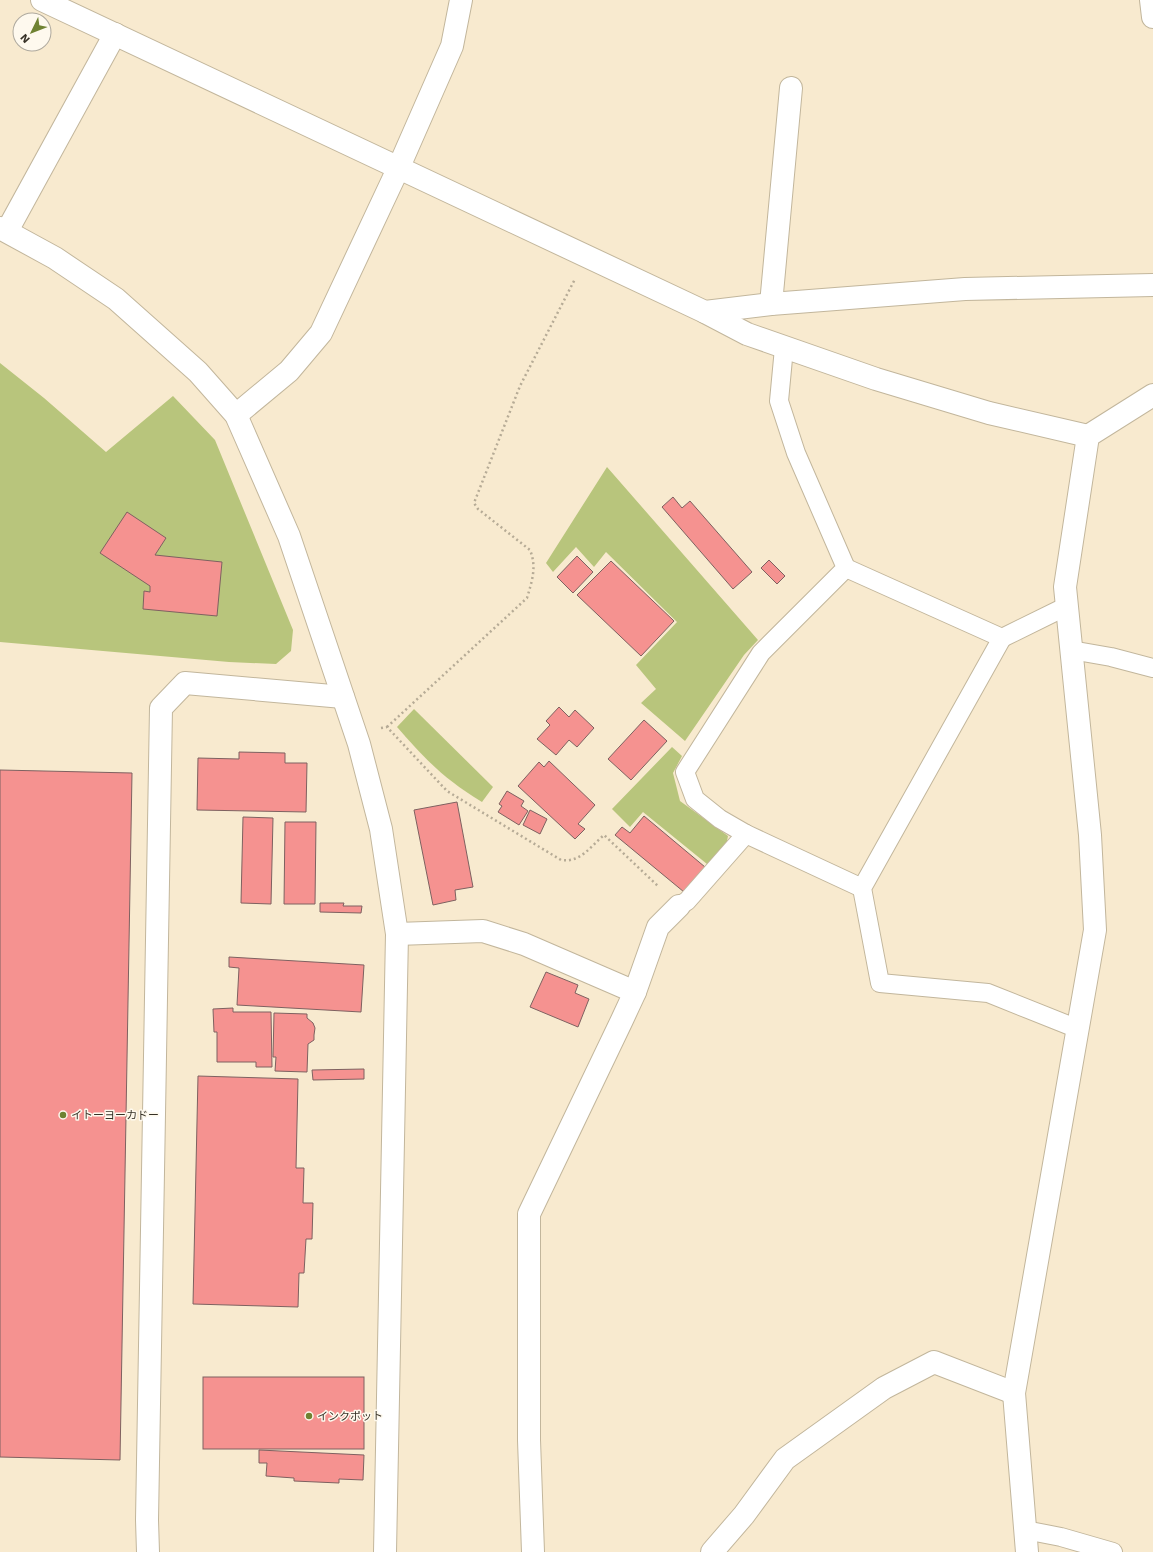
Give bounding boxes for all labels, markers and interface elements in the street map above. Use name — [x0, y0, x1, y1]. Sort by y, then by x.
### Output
north arrow — [12, 12, 52, 52]
text: N — [18, 31, 33, 46]
place label: イトーヨーカドー — [71, 1109, 159, 1122]
marker: イトーヨーカドー — [58, 1110, 68, 1120]
place label: インクポット — [317, 1410, 383, 1423]
marker: インクポット — [304, 1411, 314, 1421]

